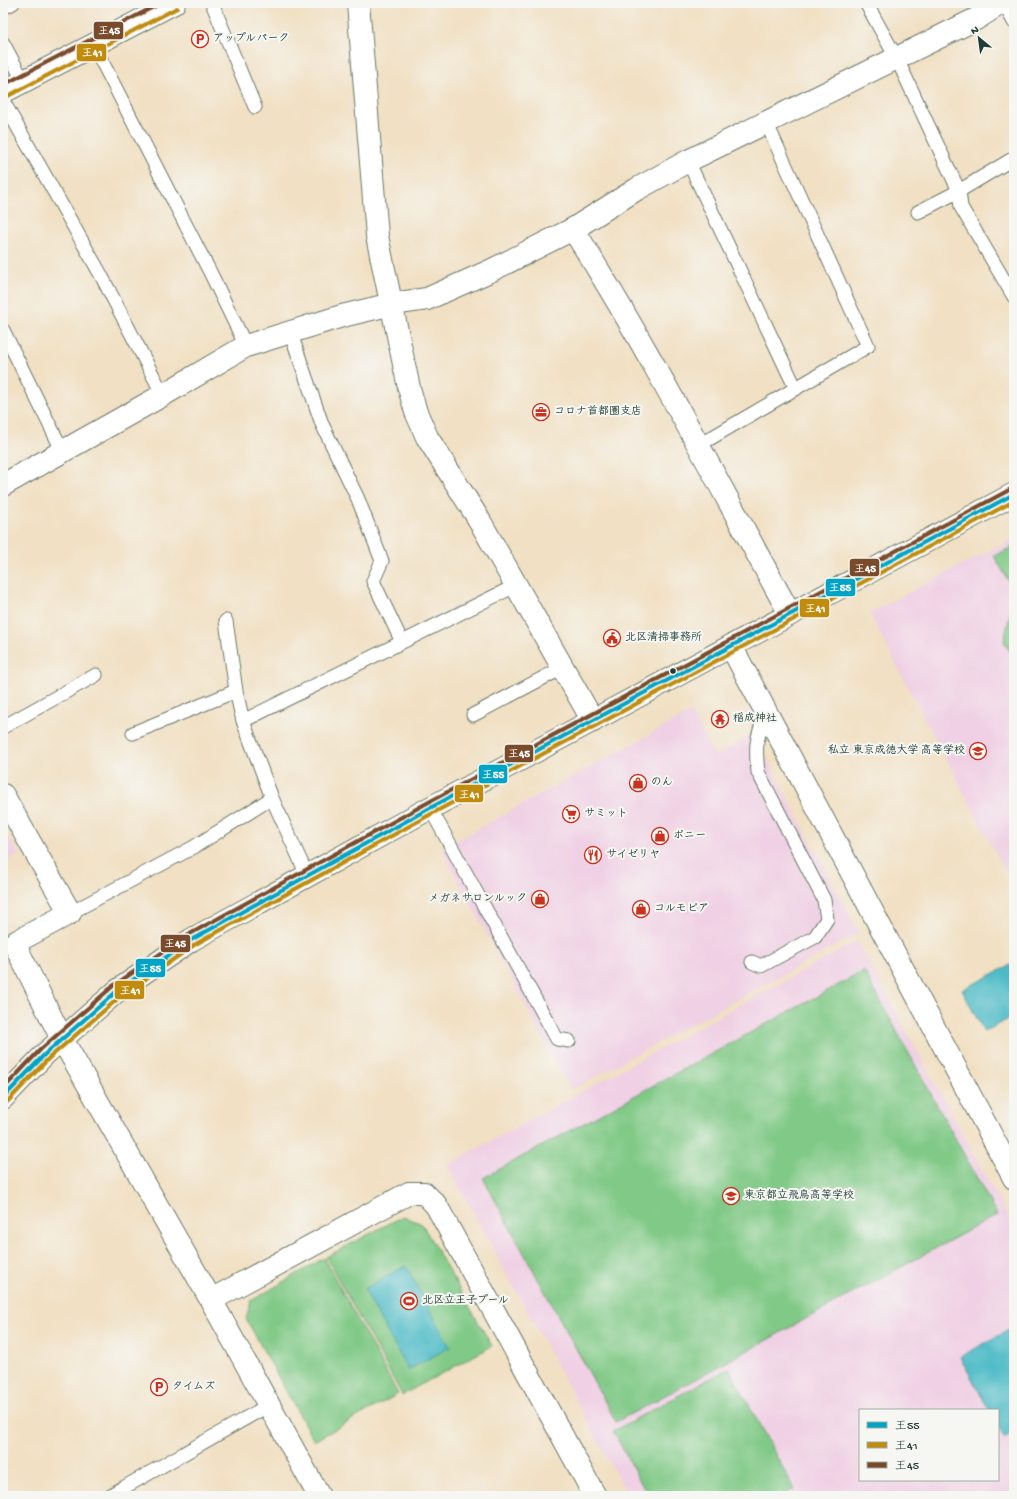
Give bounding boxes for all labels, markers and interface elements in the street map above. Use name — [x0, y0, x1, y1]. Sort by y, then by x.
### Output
north arrow — [959, 18, 999, 58]
line badge: 王45 — [93, 21, 124, 40]
text: N — [969, 24, 981, 38]
text: 王45 — [98, 26, 120, 38]
parking icon: アップルパーク — [190, 29, 210, 49]
place label: アップルパーク — [213, 32, 289, 45]
line badge: 王41 — [76, 43, 107, 62]
text: 王41 — [82, 48, 102, 60]
office icon: コロナ首都圏支店 — [531, 402, 551, 422]
place label: コロナ首都圏支店 — [554, 405, 642, 418]
line badge: 王45 — [849, 558, 880, 577]
text: 王45 — [854, 564, 876, 576]
line badge: 王55 — [825, 578, 856, 597]
text: 王55 — [829, 583, 851, 595]
line badge: 王41 — [799, 598, 830, 618]
text: 王41 — [805, 604, 825, 616]
public building icon: 北区清掃事務所 — [602, 628, 622, 648]
place label: 北区清掃事務所 — [625, 631, 702, 644]
unlabelled marker — [668, 666, 678, 676]
temple icon: 稲成神社 — [710, 709, 730, 729]
place label: 稲成神社 — [733, 712, 777, 725]
school or university icon: 私立 東京成徳大学 高等学校 — [968, 741, 988, 761]
line badge: 王45 — [504, 744, 534, 763]
place label: 私立 東京成徳大学 高等学校 — [828, 744, 965, 757]
text: 王45 — [508, 749, 530, 761]
line badge: 王55 — [478, 764, 508, 784]
text: 王55 — [482, 770, 504, 782]
shop icon: のん — [628, 773, 648, 793]
place label: のん — [651, 776, 673, 789]
line badge: 王41 — [454, 784, 484, 803]
text: 王41 — [459, 790, 479, 802]
supermarket icon: サミット — [561, 804, 581, 824]
place label: サミット — [584, 807, 628, 820]
shop icon: ポニー — [650, 826, 670, 846]
place label: ポニー — [673, 830, 706, 842]
restaurant icon: サイゼリヤ — [583, 845, 603, 865]
place label: サイゼリヤ — [606, 848, 660, 861]
shop icon: メガネサロンルック — [530, 889, 550, 909]
place label: メガネサロンルック — [428, 892, 527, 905]
shop icon: コルモピア — [631, 899, 651, 919]
place label: コルモピア — [654, 903, 709, 915]
line badge: 王45 — [160, 934, 191, 953]
text: 王45 — [164, 939, 186, 951]
line badge: 王55 — [135, 958, 166, 978]
text: 王55 — [139, 964, 161, 976]
line badge: 王41 — [114, 980, 145, 1000]
text: 王41 — [120, 986, 140, 998]
school or university icon: 東京都立飛鳥高等学校 — [721, 1186, 741, 1206]
place label: 東京都立飛鳥高等学校 — [744, 1189, 854, 1202]
sports icon: 北区立王子プール — [399, 1291, 419, 1311]
place label: 北区立王子プール — [422, 1294, 509, 1307]
parking icon: タイムズ — [149, 1377, 169, 1397]
place label: タイムズ — [172, 1381, 215, 1393]
legend — [859, 1409, 999, 1481]
text: 王55 — [895, 1420, 920, 1434]
text: 王41 — [895, 1440, 918, 1454]
text: 王45 — [895, 1460, 919, 1474]

